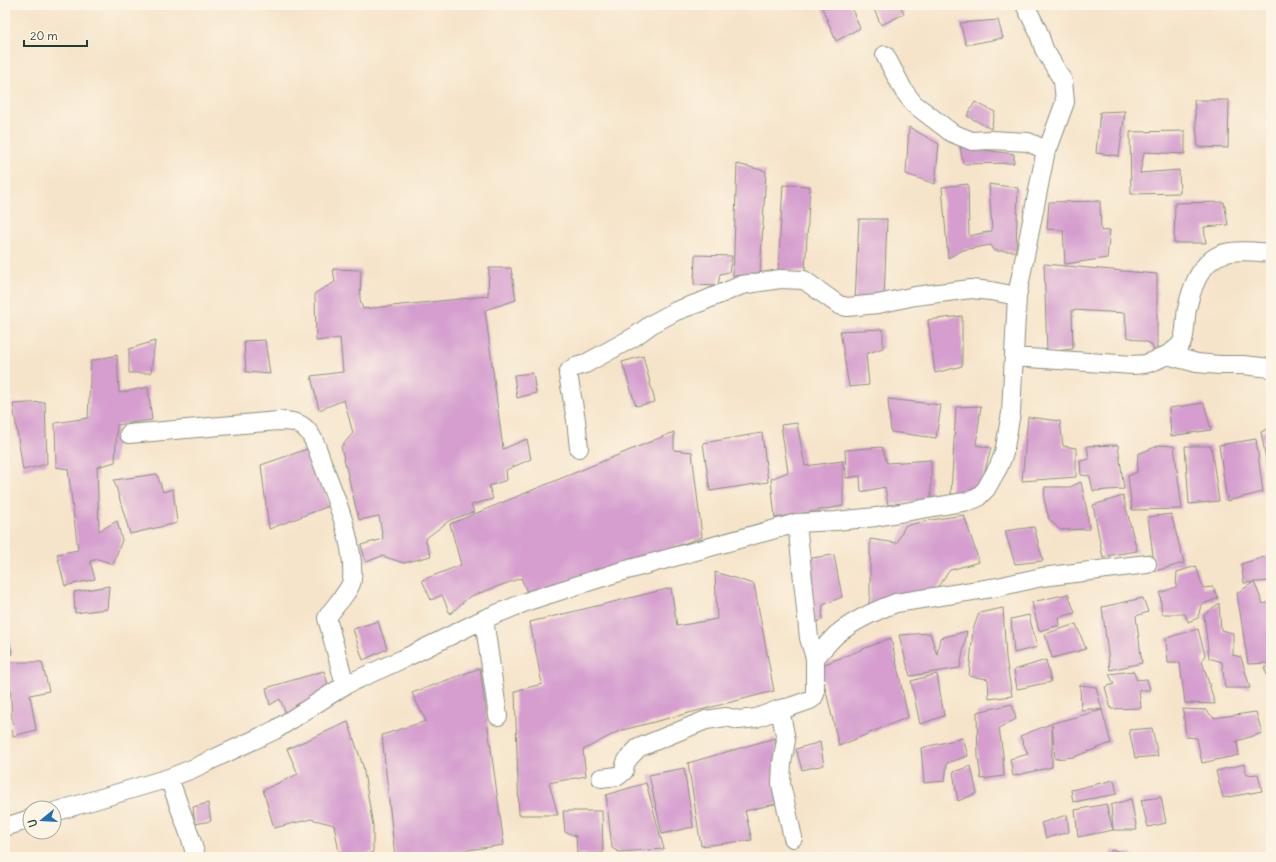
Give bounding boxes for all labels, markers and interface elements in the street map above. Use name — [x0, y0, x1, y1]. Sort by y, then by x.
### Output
scale bar — [24, 22, 87, 48]
text: 20 m — [30, 28, 58, 43]
north arrow — [22, 800, 62, 840]
text: U — [25, 817, 40, 829]

